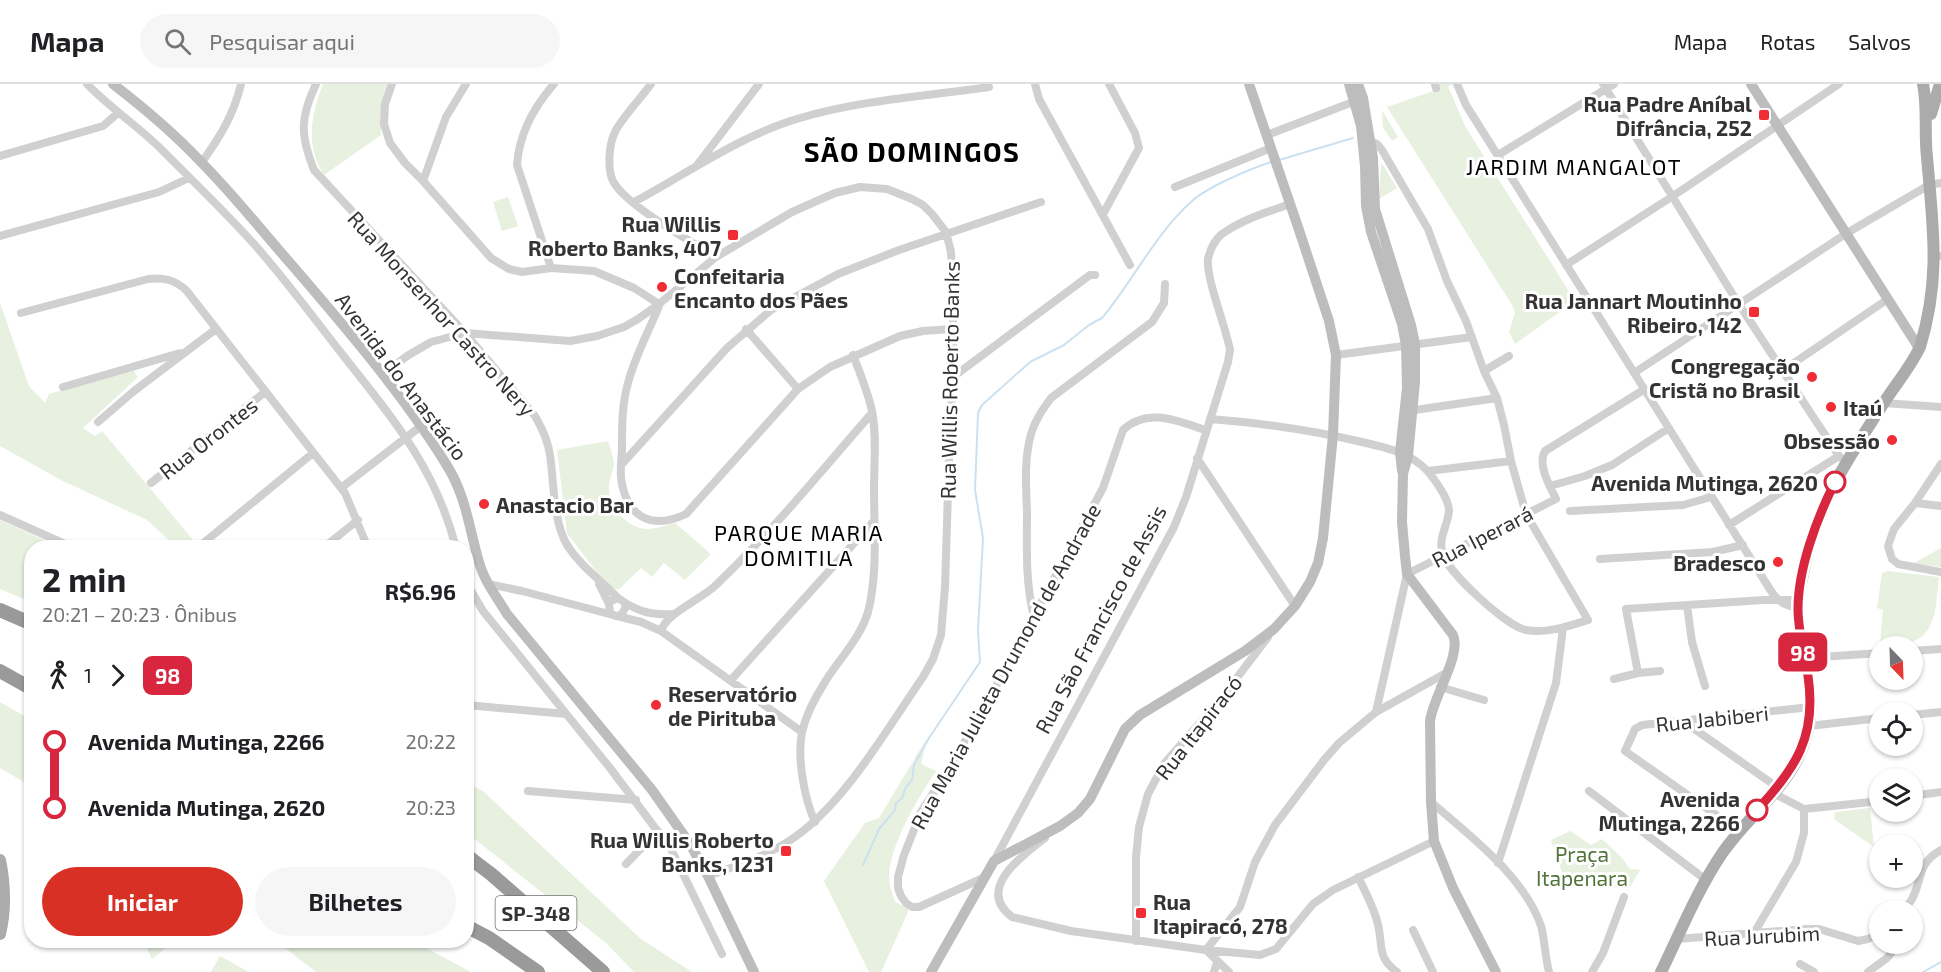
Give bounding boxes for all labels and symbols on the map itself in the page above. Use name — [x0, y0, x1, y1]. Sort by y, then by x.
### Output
place label: Rua Padre Aníbal Difrância, 252 — [1584, 91, 1752, 140]
marker: Rua Padre Aníbal Difrância, 252 — [1757, 108, 1771, 122]
district label: SÃO DOMINGOS — [804, 135, 1020, 167]
district label: JARDIM MANGALOT — [1466, 153, 1682, 179]
street label: Rua Monsenhor Castro Nery — [343, 205, 541, 421]
place label: Rua Willis Roberto Banks, 407 — [528, 211, 721, 260]
marker: Rua Willis Roberto Banks, 407 — [726, 228, 740, 242]
street label: Rua Willis Roberto Banks — [934, 261, 964, 499]
place label: Confeitaria Encanto dos Pães — [674, 263, 848, 312]
marker: Confeitaria Encanto dos Pães — [655, 280, 669, 294]
street label: Avenida do Anastácio — [331, 287, 473, 465]
place label: Rua Jannart Moutinho Ribeiro, 142 — [1525, 288, 1742, 337]
marker: Rua Jannart Moutinho Ribeiro, 142 — [1747, 305, 1761, 319]
place label: Congregação Cristã no Brasil — [1649, 353, 1800, 402]
marker: Congregação Cristã no Brasil — [1805, 370, 1819, 384]
street label: Rua Orontes — [154, 392, 262, 484]
place label: Itaú — [1843, 395, 1882, 420]
marker: Itaú — [1824, 400, 1838, 414]
place label: Obsessão — [1783, 428, 1880, 453]
marker: Obsessão — [1885, 433, 1899, 447]
place label: Avenida Mutinga, 2620 — [1591, 470, 1818, 495]
marker: Avenida Mutinga, 2620 — [1824, 471, 1846, 493]
place label: Anastacio Bar — [496, 492, 634, 517]
marker: Anastacio Bar — [477, 497, 491, 511]
street label: Rua Maria Julieta Drumond de Andrade — [905, 499, 1105, 833]
street label: Rua Iperará — [1427, 500, 1537, 572]
street label: Rua São Francisco de Assis — [1029, 501, 1171, 737]
district label: PARQUE MARIA DOMITILA — [714, 519, 884, 570]
place label: Bradesco — [1673, 550, 1766, 575]
marker: Bradesco — [1771, 555, 1785, 569]
line badge: 98 — [1776, 632, 1830, 672]
north arrow — [1869, 636, 1923, 690]
street label: Rua Itapiracó — [1149, 670, 1247, 784]
place label: Reservatório de Pirituba — [668, 681, 797, 730]
marker: Reservatório de Pirituba — [649, 698, 663, 712]
street label: Rua Jabiberi — [1654, 700, 1770, 736]
place label: Avenida Mutinga, 2266 — [1598, 786, 1740, 835]
marker: Avenida Mutinga, 2266 — [1746, 799, 1768, 821]
place label: Rua Willis Roberto Banks, 1231 — [590, 827, 774, 876]
park label: Praça Itapenara — [1536, 841, 1628, 890]
marker: Rua Willis Roberto Banks, 1231 — [779, 844, 793, 858]
place label: Rua Itapiracó, 278 — [1153, 889, 1288, 938]
road number: SP-348 — [496, 896, 576, 930]
marker: Rua Itapiracó, 278 — [1134, 906, 1148, 920]
street label: Rua Jurubim — [1704, 919, 1820, 951]

